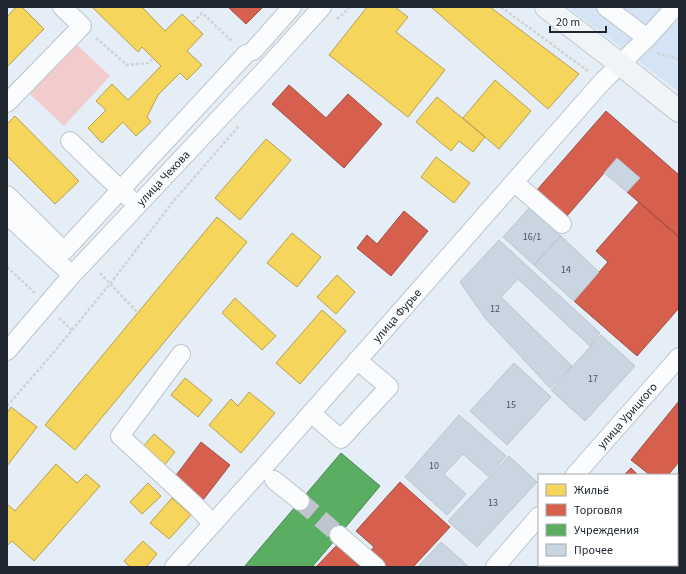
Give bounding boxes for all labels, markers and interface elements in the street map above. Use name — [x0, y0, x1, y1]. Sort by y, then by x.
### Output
scale bar — [550, 8, 606, 34]
text: 20 m — [556, 14, 580, 31]
street label: улица Чехова — [133, 147, 194, 210]
house number: 16/1 — [523, 230, 541, 244]
house number: 14 — [561, 263, 571, 277]
street label: улица Фурье — [369, 285, 426, 347]
house number: 12 — [490, 302, 500, 316]
house number: 17 — [588, 372, 598, 386]
street label: улица Урицкого — [594, 379, 661, 453]
house number: 15 — [506, 398, 516, 412]
house number: 10 — [429, 459, 439, 473]
legend — [538, 474, 678, 566]
text: Жильё — [574, 482, 609, 499]
house number: 13 — [488, 496, 498, 510]
text: Торговля — [574, 502, 622, 519]
text: Учреждения — [574, 522, 639, 539]
text: Прочее — [574, 542, 613, 559]

